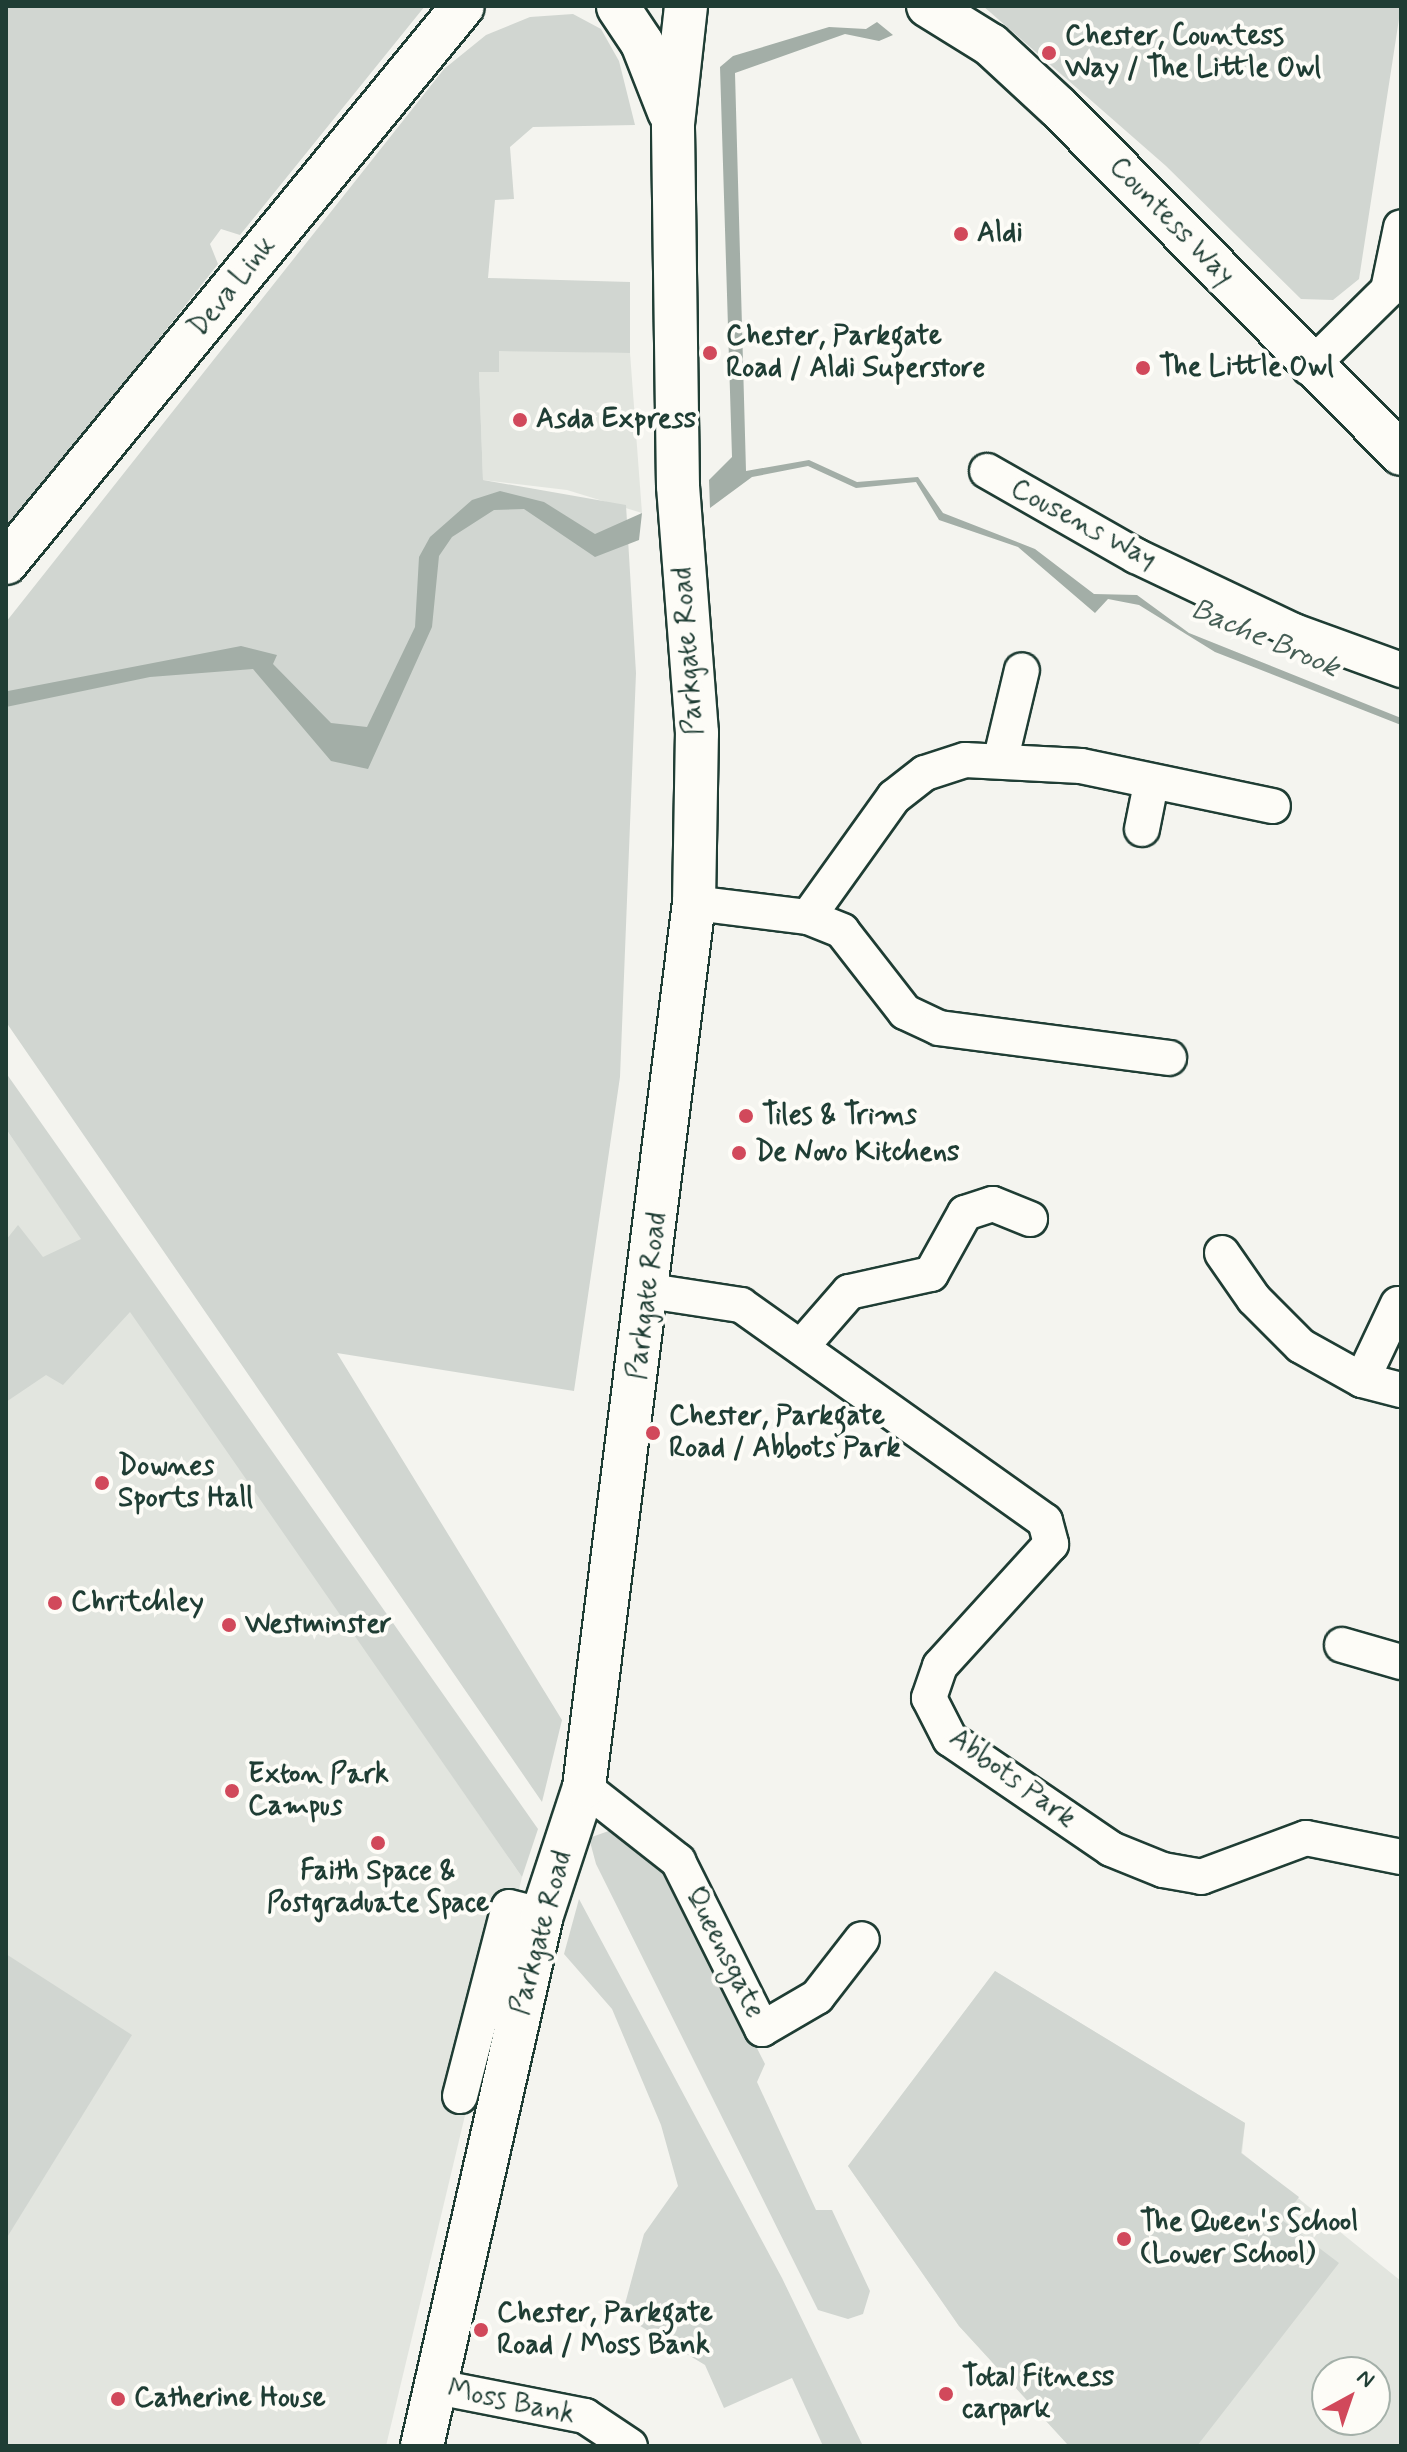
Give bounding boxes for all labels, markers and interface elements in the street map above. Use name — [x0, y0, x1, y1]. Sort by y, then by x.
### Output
place label: Chester, Countess Way / The Little Owl — [1065, 20, 1322, 86]
marker: Chester, Countess Way / The Little Owl — [1040, 44, 1058, 62]
street label: Countess Way — [1100, 149, 1242, 295]
place label: Aldi — [977, 217, 1023, 251]
marker: Aldi — [952, 225, 970, 243]
street label: Deva Link — [182, 230, 284, 344]
place label: Chester, Parkgate Road / Aldi Superstore — [726, 320, 984, 386]
marker: Chester, Parkgate Road / Aldi Superstore — [701, 344, 719, 362]
place label: The Little Owl — [1159, 351, 1335, 385]
marker: The Little Owl — [1134, 359, 1152, 377]
place label: Asda Express — [536, 403, 697, 437]
marker: Asda Express — [511, 411, 529, 429]
street label: Cousens Way — [1003, 472, 1163, 578]
street label: Parkgate Road — [666, 566, 712, 736]
water label: Bache Brook — [1185, 592, 1345, 686]
place label: Tiles & Trims — [762, 1099, 917, 1133]
marker: Tiles & Trims — [737, 1107, 755, 1125]
place label: De Novo Kitchens — [755, 1136, 959, 1170]
marker: De Novo Kitchens — [730, 1144, 748, 1162]
street label: Parkgate Road — [621, 1211, 675, 1381]
place label: Chester, Parkgate Road / Abbots Park — [669, 1400, 899, 1466]
marker: Chester, Parkgate Road / Abbots Park — [644, 1424, 662, 1442]
place label: Downes Sports Hall — [118, 1450, 252, 1516]
marker: Downes Sports Hall — [93, 1474, 111, 1492]
place label: Chritchley — [71, 1586, 204, 1620]
marker: Chritchley — [46, 1594, 64, 1612]
place label: Westminster — [245, 1608, 392, 1642]
marker: Westminster — [220, 1616, 238, 1634]
street label: Abbots Park — [943, 1722, 1081, 1836]
place label: Exton Park Campus — [248, 1758, 386, 1824]
marker: Exton Park Campus — [223, 1782, 241, 1800]
marker: Faith Space & Postgraduate Space — [369, 1834, 387, 1852]
street label: Parkgate Road — [504, 1848, 580, 2018]
place label: Faith Space & Postgraduate Space — [265, 1855, 491, 1921]
street label: Queensgate — [677, 1882, 771, 2024]
place label: The Queen's School (Lower School) — [1140, 2206, 1362, 2272]
marker: The Queen's School (Lower School) — [1115, 2230, 1133, 2248]
place label: Chester, Parkgate Road / Moss Bank — [497, 2297, 710, 2363]
marker: Chester, Parkgate Road / Moss Bank — [472, 2321, 490, 2339]
north arrow — [1311, 2356, 1391, 2436]
place label: Total Fitness carpark — [962, 2361, 1113, 2427]
text: N — [1351, 2364, 1380, 2395]
street label: Moss Bank — [444, 2373, 578, 2433]
place label: Catherine House — [134, 2382, 326, 2416]
marker: Total Fitness carpark — [937, 2385, 955, 2403]
marker: Catherine House — [109, 2390, 127, 2408]

